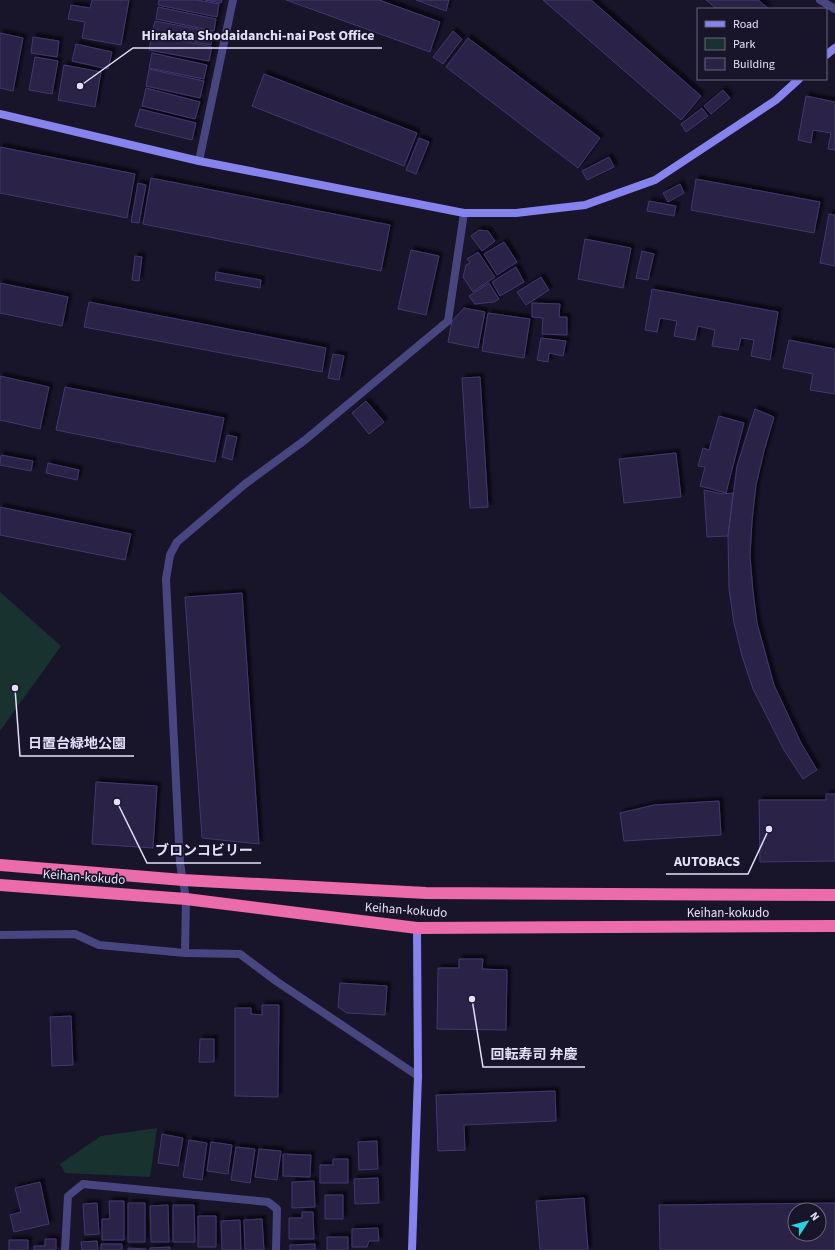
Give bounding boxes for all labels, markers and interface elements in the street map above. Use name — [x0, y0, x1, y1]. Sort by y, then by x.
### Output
legend — [697, 8, 827, 80]
text: Road — [733, 16, 759, 33]
callout: Hirakata Shodaidanchi-nai Post Office — [133, 22, 382, 48]
text: Hirakata Shodaidanchi-nai Post Office — [142, 26, 374, 46]
text: Park — [733, 36, 755, 53]
text: Building — [733, 56, 775, 73]
callout: 日置台緑地公園 — [20, 730, 134, 756]
text: 日置台緑地公園 — [28, 734, 126, 754]
callout: ブロンコビリー — [147, 837, 261, 863]
text: ブロンコビリー — [155, 841, 253, 861]
callout: AUTOBACS — [666, 848, 748, 874]
text: AUTOBACS — [673, 852, 740, 872]
street label: Keihan-kokudo — [42, 865, 126, 889]
street label: Keihan-kokudo — [364, 898, 448, 922]
street label: Keihan-kokudo — [687, 904, 769, 922]
callout: 回転寿司 弁慶 — [483, 1041, 585, 1067]
text: 回転寿司 弁慶 — [491, 1045, 577, 1065]
north arrow — [787, 1202, 827, 1242]
text: N — [806, 1209, 823, 1224]

